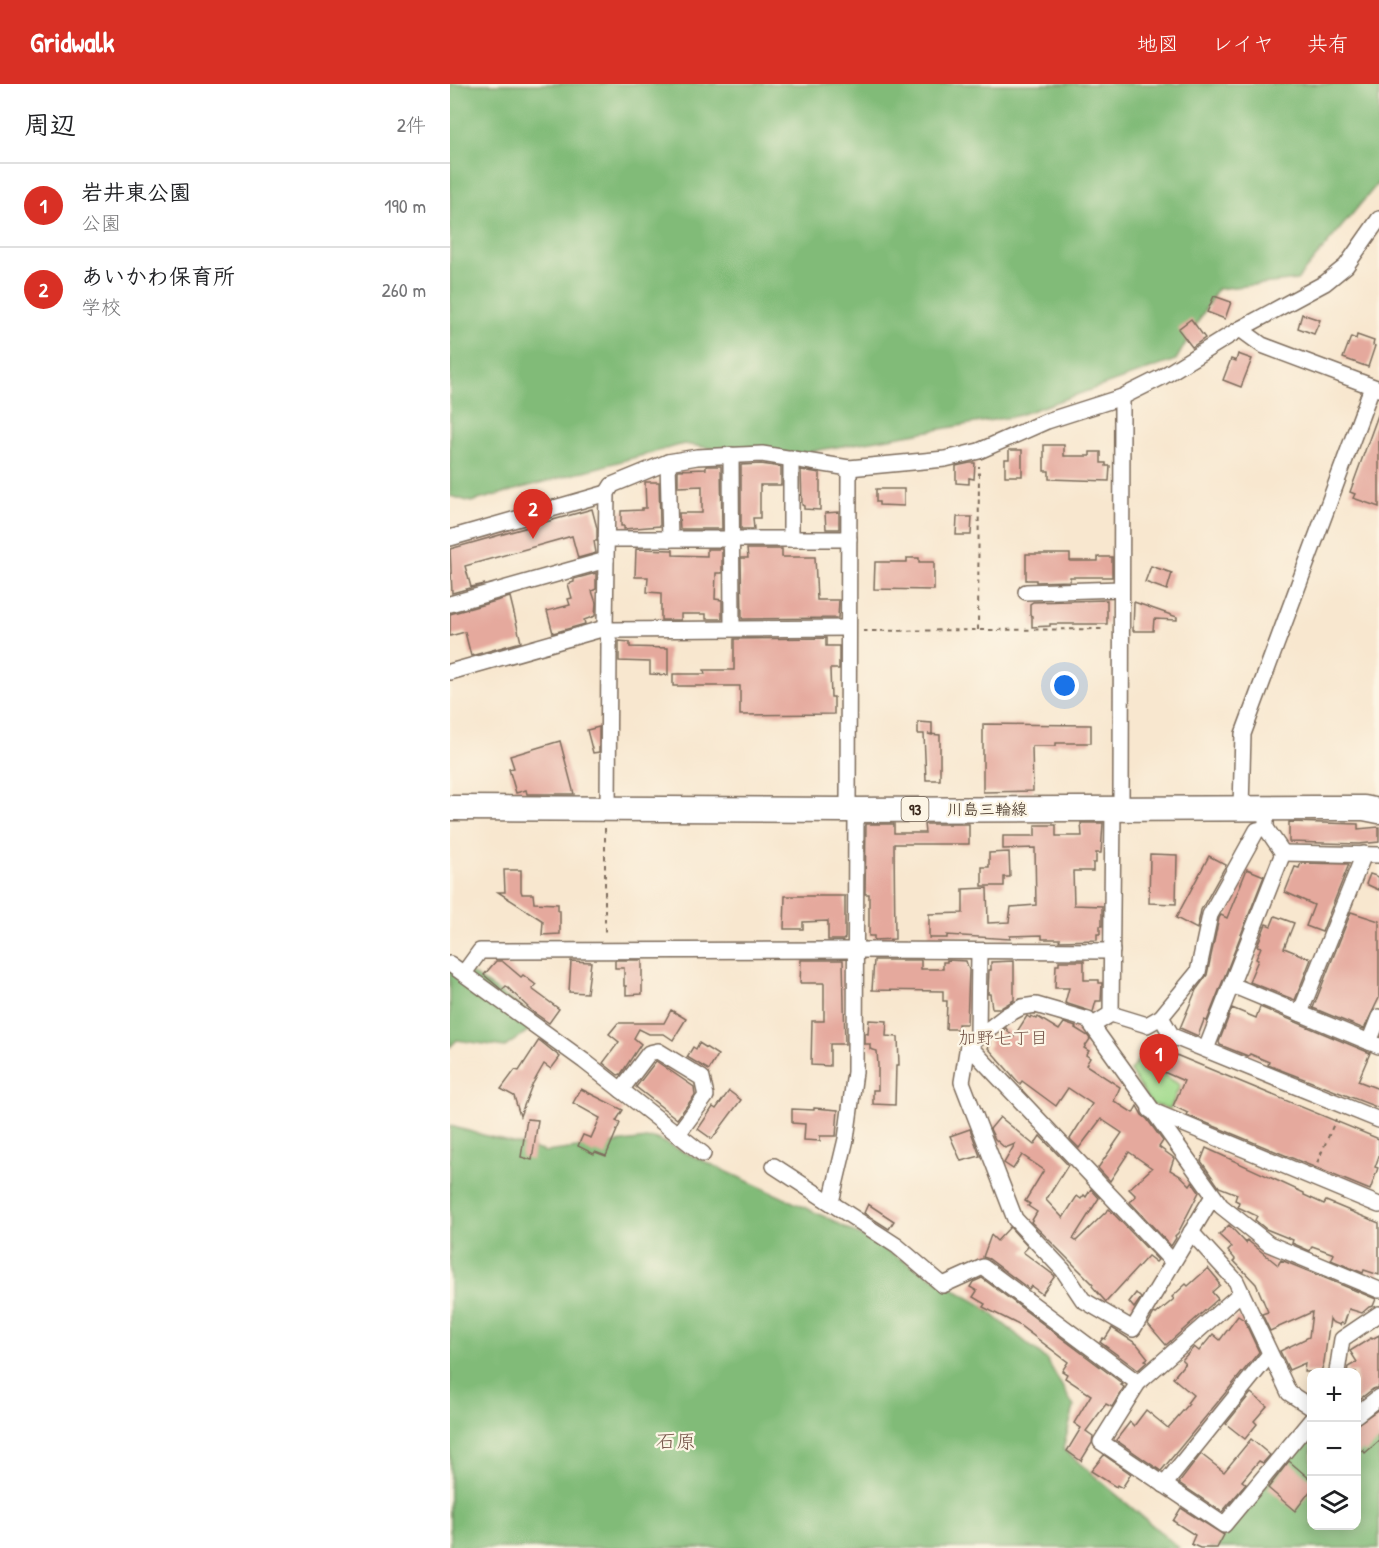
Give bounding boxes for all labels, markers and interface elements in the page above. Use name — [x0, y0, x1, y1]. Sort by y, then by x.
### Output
text: Gridwalk — [30, 23, 114, 61]
text: 地図 — [1137, 29, 1179, 58]
text: レイヤ — [1212, 29, 1274, 58]
text: 共有 — [1307, 29, 1349, 58]
text: 周辺 — [24, 107, 76, 142]
text: 2件 — [397, 111, 426, 138]
text: 岩井東公園 — [81, 177, 191, 207]
text: 1 — [40, 192, 47, 219]
text: 190 m — [384, 192, 426, 219]
text: 公園 — [81, 209, 121, 236]
text: あいかわ保育所 — [81, 261, 235, 291]
text: 2 — [39, 276, 48, 303]
text: 260 m — [382, 276, 426, 303]
text: 学校 — [81, 293, 121, 320]
pin: 2 — [514, 490, 553, 539]
your location — [1050, 671, 1079, 700]
road number: 93 — [902, 797, 928, 821]
street label: 川島三輪線 — [947, 798, 1027, 820]
district label: 加野七丁目 — [958, 1025, 1048, 1050]
pin: 1 — [1140, 1034, 1178, 1084]
map controls — [1307, 1368, 1361, 1530]
button: + — [1307, 1368, 1361, 1422]
button: − — [1307, 1422, 1361, 1476]
district label: 石原 — [656, 1427, 696, 1454]
button: layers — [1307, 1476, 1361, 1530]

